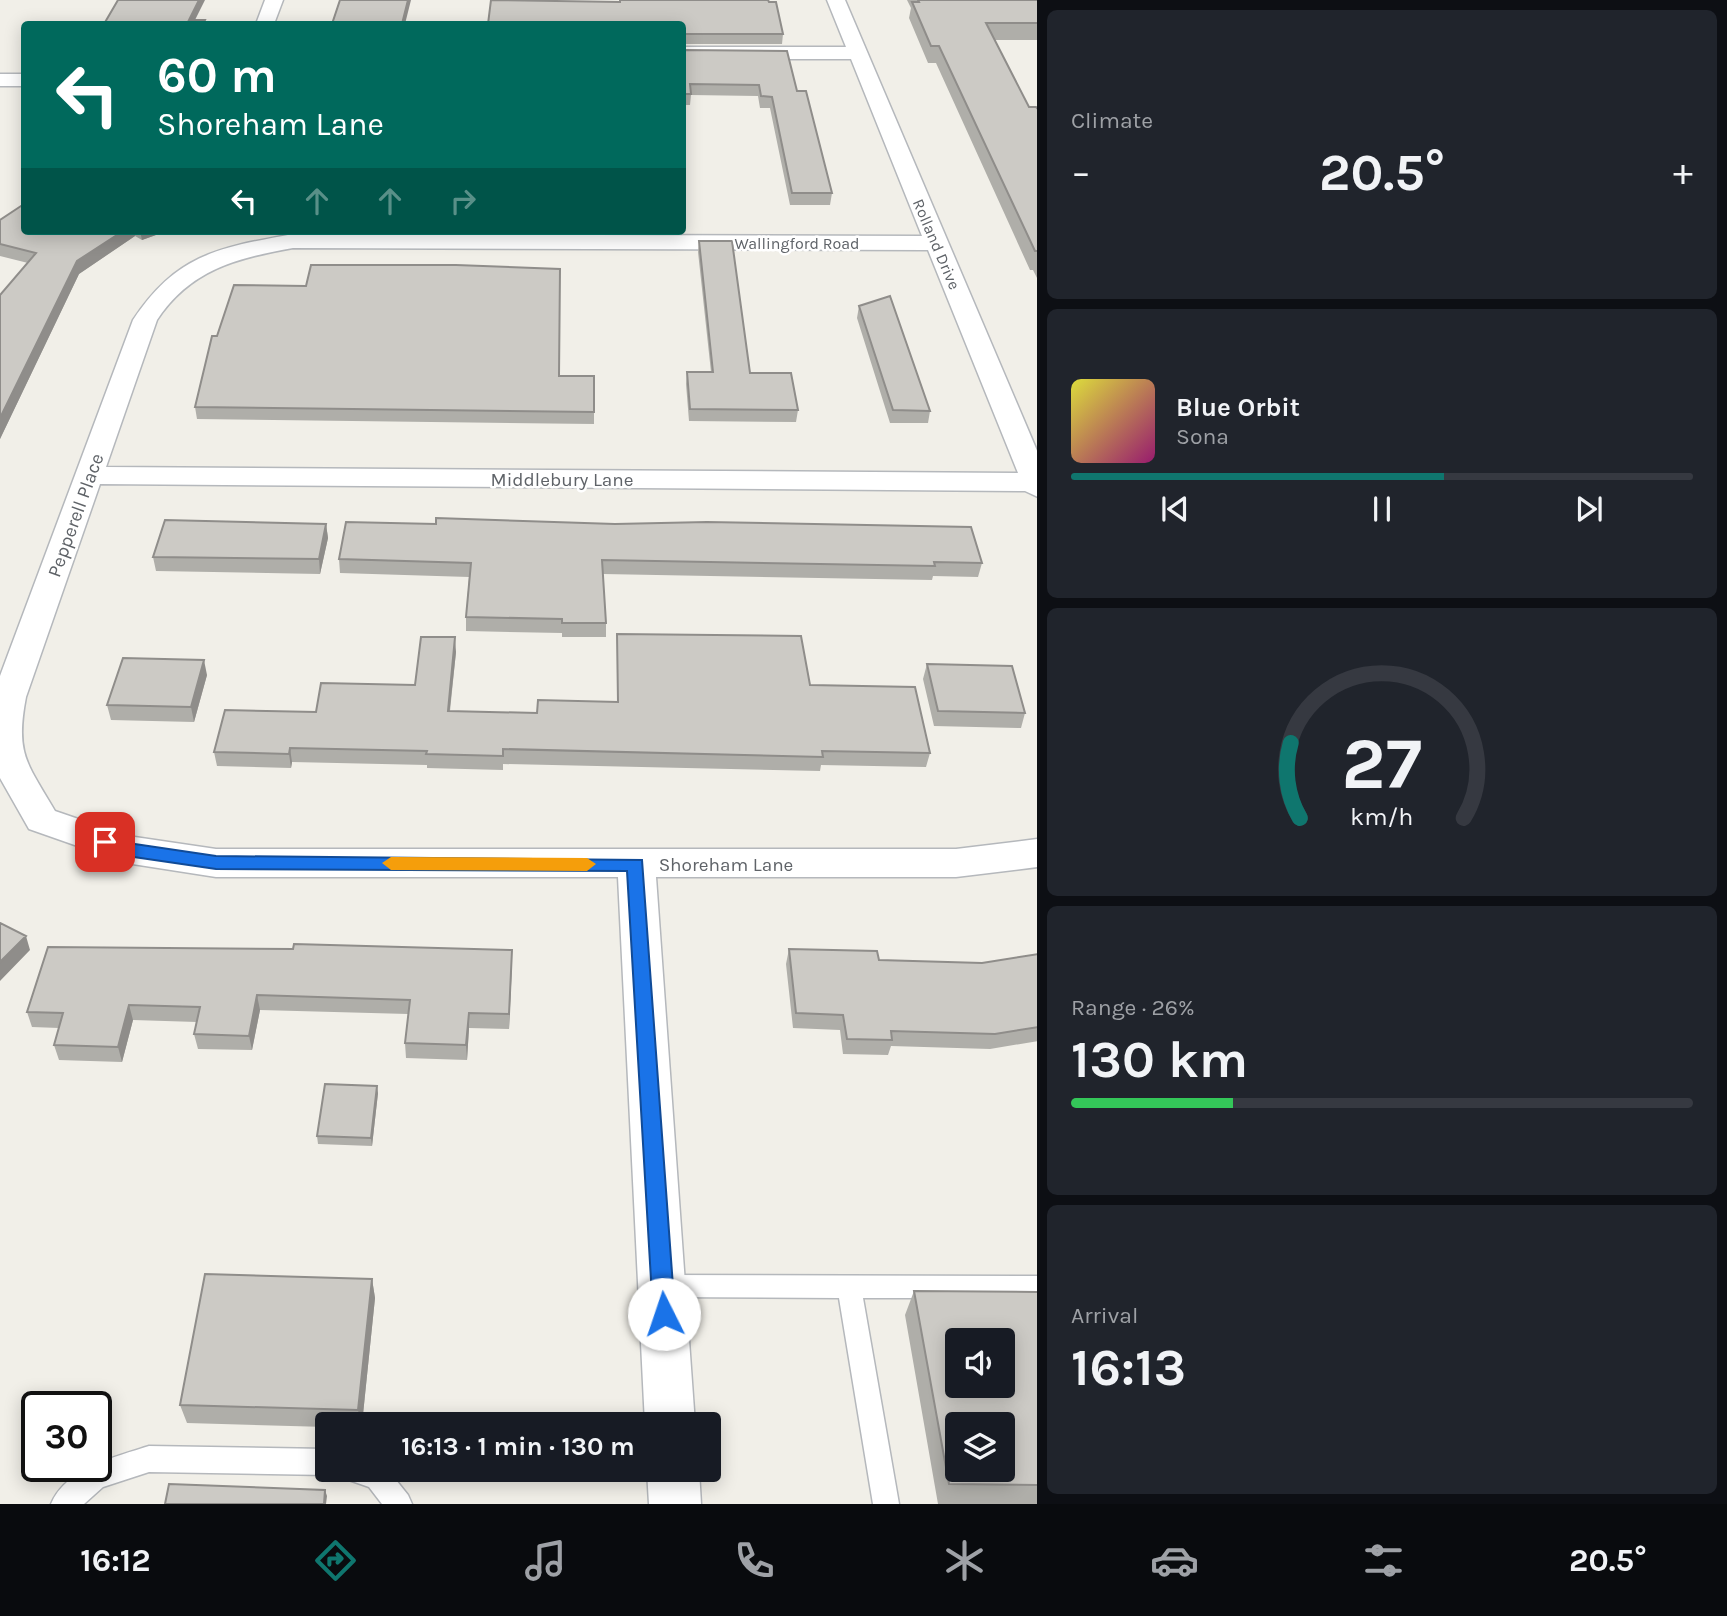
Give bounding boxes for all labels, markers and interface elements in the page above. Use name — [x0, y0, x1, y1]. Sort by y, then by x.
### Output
text: 60 m — [157, 47, 277, 104]
icon: left — [42, 49, 133, 140]
text: Shoreham Lane — [157, 106, 384, 143]
text: Climate — [1071, 107, 1153, 134]
text: 20.5° — [1319, 142, 1445, 203]
text: − — [1071, 150, 1091, 195]
text: + — [1673, 150, 1693, 195]
icon: left — [225, 182, 263, 220]
icon: ahead — [298, 182, 336, 220]
icon: ahead — [371, 182, 409, 220]
icon: right — [444, 182, 482, 220]
street label: Rolland Drive — [909, 196, 964, 292]
street label: Wallingford Road — [734, 234, 860, 253]
text: Blue Orbit — [1176, 392, 1300, 423]
text: Sona — [1176, 423, 1229, 450]
street label: Pepperell Place — [43, 451, 108, 580]
street label: Middlebury Lane — [491, 469, 633, 491]
icon: previous — [1156, 490, 1194, 528]
icon: pause — [1363, 490, 1401, 528]
icon: next — [1570, 490, 1608, 528]
text: 27 — [1342, 721, 1422, 806]
text: km/h — [1350, 802, 1414, 831]
pin — [75, 812, 135, 872]
icon: arrive — [86, 823, 124, 861]
street label: Shoreham Lane — [659, 854, 793, 876]
text: Range · 26% — [1071, 994, 1195, 1021]
text: 130 km — [1071, 1029, 1248, 1090]
position arrow — [627, 1277, 701, 1351]
text: Arrival — [1071, 1302, 1138, 1329]
map controls — [945, 1328, 1015, 1482]
button: sound — [945, 1328, 1015, 1398]
text: 16:13 — [1071, 1337, 1186, 1398]
speed limit sign: 30 — [21, 1391, 112, 1482]
button: layers — [945, 1412, 1015, 1482]
text: 16:13 · 1 min · 130 m — [401, 1431, 635, 1462]
icon: directions — [311, 1536, 360, 1585]
icon: music — [521, 1536, 570, 1585]
icon: phone — [730, 1536, 779, 1585]
icon: climate — [940, 1536, 989, 1585]
icon: car — [1150, 1536, 1199, 1585]
icon: filters — [1359, 1536, 1408, 1585]
text: 16:12 — [80, 1542, 151, 1579]
text: 20.5° — [1569, 1542, 1647, 1579]

